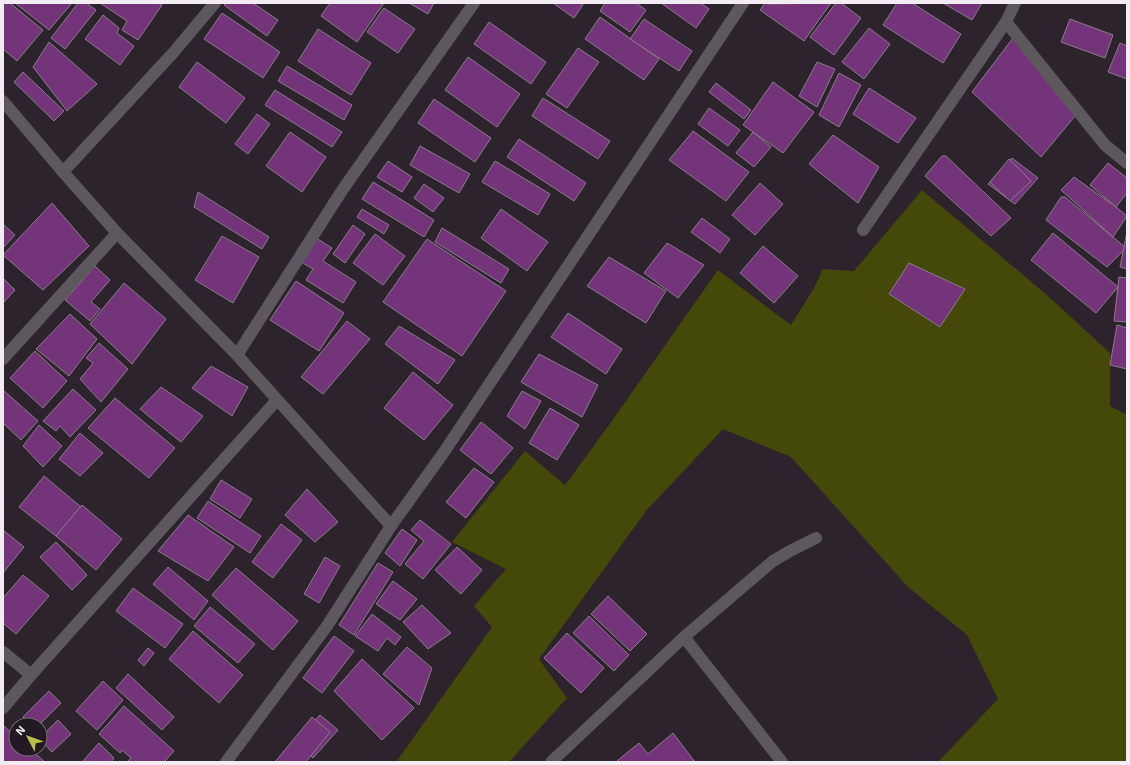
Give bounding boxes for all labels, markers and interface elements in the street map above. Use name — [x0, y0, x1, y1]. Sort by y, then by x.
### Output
north arrow — [8, 717, 48, 757]
text: N — [13, 723, 28, 737]

